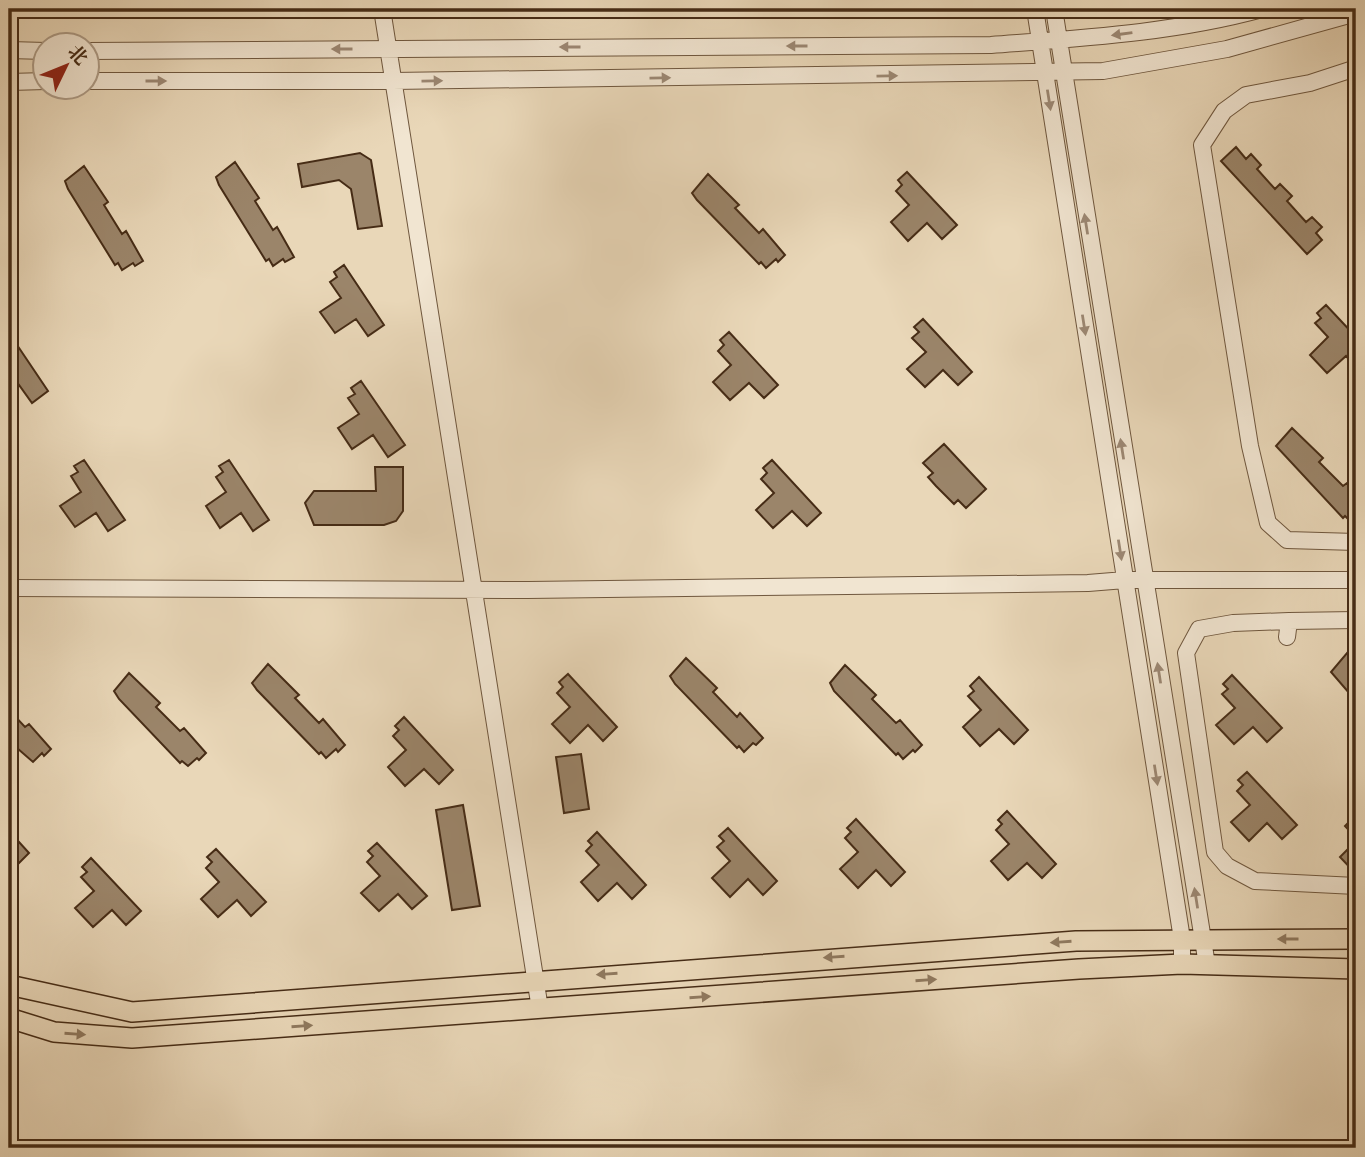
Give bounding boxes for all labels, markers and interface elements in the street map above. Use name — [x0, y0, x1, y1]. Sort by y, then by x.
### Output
one-way arrow — [1111, 29, 1133, 40]
north arrow — [32, 32, 102, 102]
one-way arrow — [786, 40, 808, 52]
text: 北 — [63, 41, 91, 70]
one-way arrow — [559, 41, 581, 53]
one-way arrow — [331, 43, 353, 55]
one-way arrow — [876, 70, 898, 82]
one-way arrow — [649, 72, 671, 84]
one-way arrow — [145, 75, 167, 87]
one-way arrow — [421, 75, 443, 86]
one-way arrow — [1044, 90, 1055, 112]
one-way arrow — [1081, 213, 1092, 235]
one-way arrow — [1079, 314, 1090, 336]
one-way arrow — [1116, 438, 1127, 460]
one-way arrow — [1115, 539, 1126, 561]
one-way arrow — [1153, 662, 1164, 684]
one-way arrow — [1151, 764, 1162, 786]
one-way arrow — [1190, 886, 1201, 908]
one-way arrow — [1277, 933, 1299, 945]
one-way arrow — [1049, 936, 1071, 947]
one-way arrow — [822, 952, 844, 963]
one-way arrow — [595, 969, 617, 980]
one-way arrow — [916, 974, 938, 985]
one-way arrow — [689, 991, 711, 1002]
one-way arrow — [291, 1020, 313, 1031]
one-way arrow — [64, 1028, 86, 1039]

